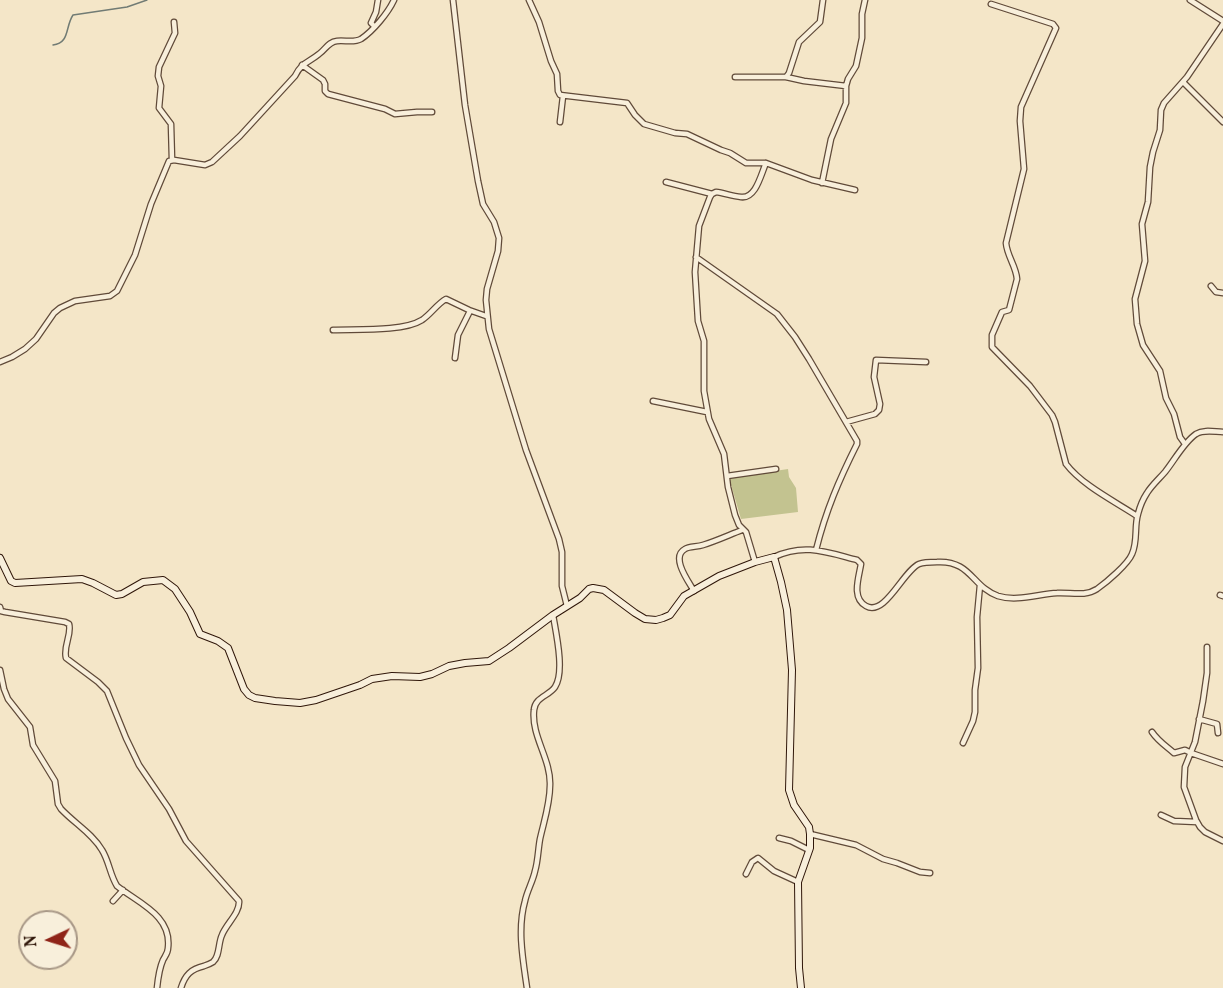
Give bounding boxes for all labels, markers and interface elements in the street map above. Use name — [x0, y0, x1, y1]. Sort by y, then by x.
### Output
north arrow — [18, 910, 78, 970]
text: N — [21, 935, 43, 948]

